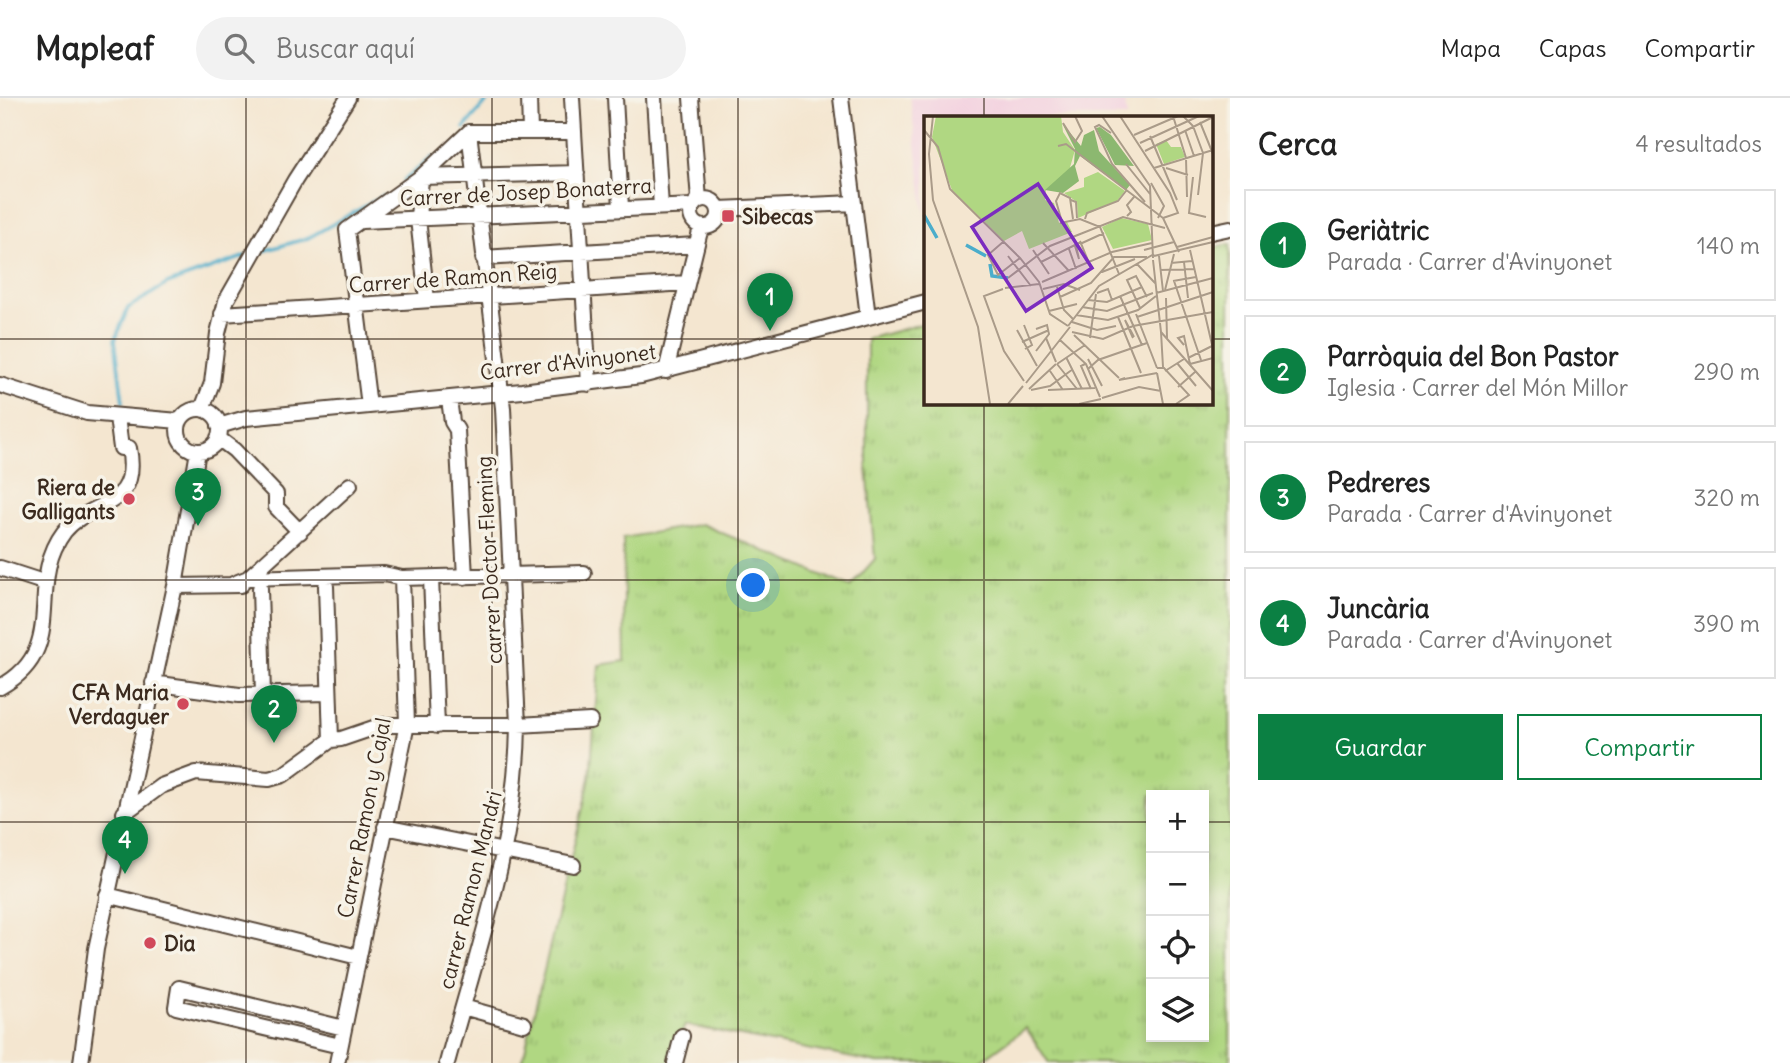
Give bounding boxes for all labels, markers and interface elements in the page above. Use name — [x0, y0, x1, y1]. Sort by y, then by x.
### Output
search box — [196, 17, 686, 80]
text: Mapleaf — [35, 27, 154, 69]
icon: search — [220, 29, 258, 67]
text: Buscar aquí — [276, 32, 415, 65]
text: Mapa — [1440, 33, 1501, 63]
text: Capas — [1539, 33, 1606, 63]
text: Compartir — [1644, 33, 1755, 63]
inset map — [924, 116, 1212, 404]
text: Cerca — [1258, 125, 1337, 163]
text: 4 resultados — [1635, 129, 1762, 158]
street label: Carrer de Josep Bonaterra — [399, 172, 653, 212]
place label: Sibecas — [742, 203, 814, 230]
marker: Sibecas — [720, 208, 736, 224]
text: Geriàtric — [1327, 214, 1430, 247]
text: 1 — [1278, 231, 1288, 260]
text: 140 m — [1697, 231, 1760, 260]
text: Parada · Carrer d'Avinyonet — [1327, 247, 1612, 276]
street label: Carrer de Ramon Reig — [348, 257, 558, 299]
pin: 1 — [747, 273, 793, 331]
street label: Carrer d'Avinyonet — [478, 338, 658, 386]
text: Parròquia del Bon Pastor — [1327, 340, 1619, 373]
text: 2 — [1277, 357, 1289, 386]
text: 290 m — [1693, 357, 1760, 386]
text: Iglesia · Carrer del Món Millor — [1327, 373, 1628, 402]
street label: carrer Doctor Fleming — [470, 455, 508, 665]
text: Pedreres — [1327, 466, 1430, 499]
pin: 3 — [175, 468, 221, 526]
place label: Riera de Galligants — [21, 474, 115, 525]
text: 3 — [1276, 483, 1290, 512]
text: 320 m — [1694, 483, 1760, 512]
marker: Riera de Galligants — [121, 491, 137, 507]
text: Parada · Carrer d'Avinyonet — [1327, 499, 1612, 528]
your location — [736, 568, 770, 602]
text: Juncària — [1327, 592, 1430, 625]
text: 4 — [1276, 609, 1290, 638]
text: 390 m — [1693, 609, 1760, 638]
text: Parada · Carrer d'Avinyonet — [1327, 625, 1612, 654]
place label: CFA Maria Verdaguer — [69, 679, 169, 730]
pin: 2 — [251, 685, 297, 743]
marker: CFA Maria Verdaguer — [175, 696, 191, 712]
button: Guardar — [1258, 714, 1503, 780]
button: Compartir — [1517, 714, 1762, 780]
street label: Carrer Ramon y Cajal — [331, 715, 397, 921]
street label: carrer Ramon Mandri — [432, 788, 508, 992]
map controls — [1146, 790, 1209, 1042]
button: + — [1146, 790, 1209, 853]
pin: 4 — [102, 816, 148, 874]
button: − — [1146, 853, 1209, 916]
button: locate — [1146, 916, 1209, 979]
place label: Dia — [164, 930, 196, 957]
marker: Dia — [142, 935, 158, 951]
button: layers — [1146, 979, 1209, 1042]

